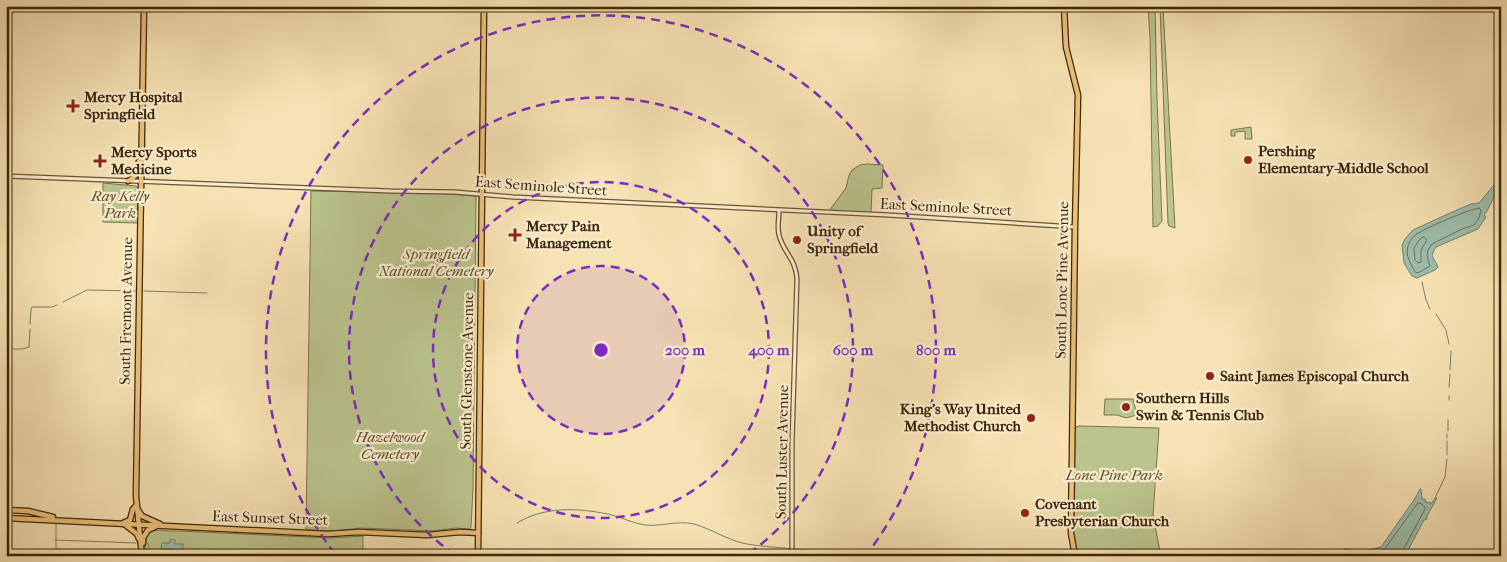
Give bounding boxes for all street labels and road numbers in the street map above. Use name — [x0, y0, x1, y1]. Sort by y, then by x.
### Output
street label: East Seminole Street — [474, 172, 608, 200]
street label: East Seminole Street — [879, 195, 1013, 219]
street label: South Lone Pine Avenue — [1052, 200, 1072, 359]
street label: South Fremont Avenue — [116, 236, 136, 385]
street label: South Glenstone Avenue — [457, 292, 477, 450]
street label: South Luster Avenue — [772, 384, 792, 519]
street label: East Sunset Street — [212, 507, 329, 529]

